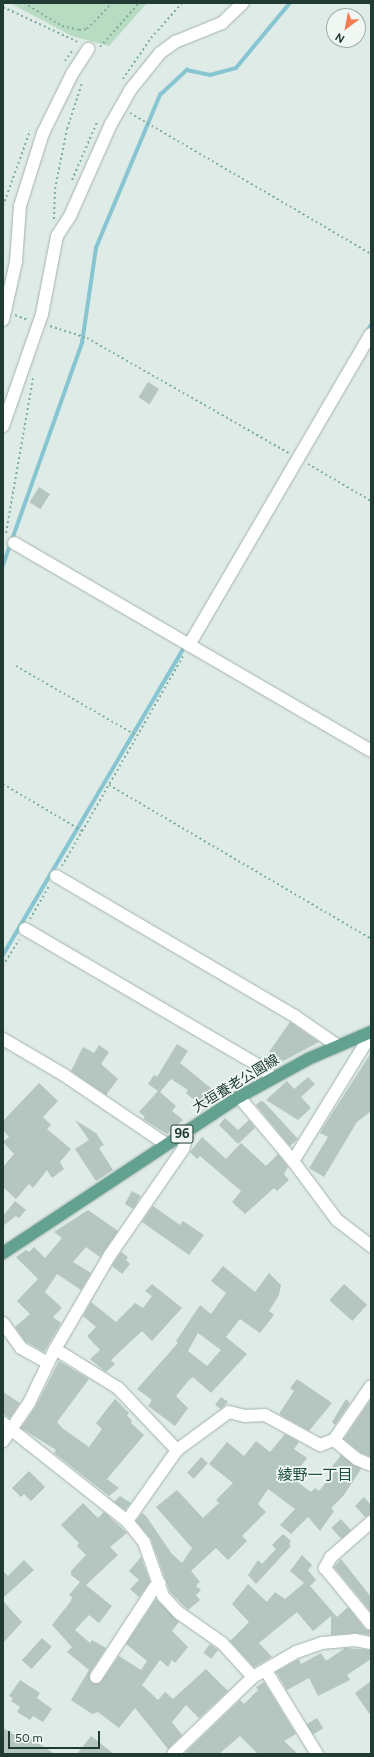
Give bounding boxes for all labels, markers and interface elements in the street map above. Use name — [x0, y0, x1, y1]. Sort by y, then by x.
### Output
north arrow — [326, 8, 366, 48]
text: N — [333, 30, 347, 46]
street label: 大垣養老公園線 — [190, 1052, 282, 1116]
road number: 96 — [170, 1123, 194, 1145]
district label: 綾野一丁目 — [278, 1467, 352, 1485]
scale bar — [10, 1723, 102, 1749]
text: 50 m — [15, 1731, 43, 1745]

